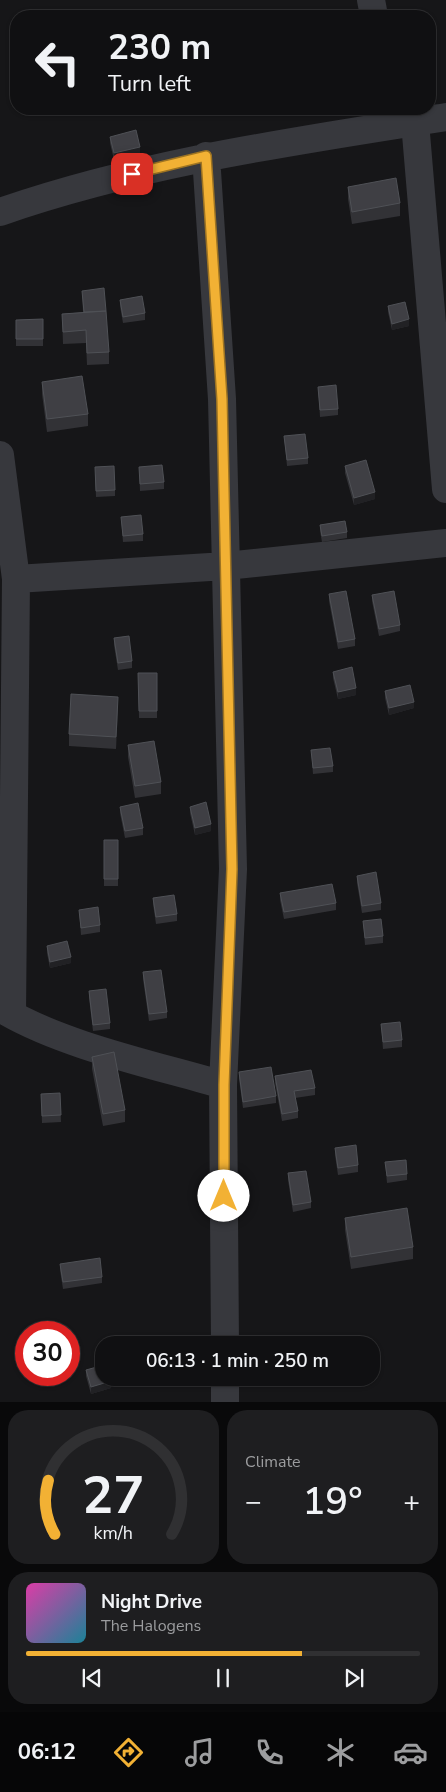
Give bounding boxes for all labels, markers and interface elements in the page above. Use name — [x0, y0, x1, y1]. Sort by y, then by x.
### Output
text: 230 m — [108, 24, 211, 71]
icon: left — [25, 30, 90, 95]
text: Turn left — [108, 69, 191, 99]
pin — [111, 153, 153, 195]
icon: arrive — [118, 160, 146, 188]
position arrow — [197, 1169, 249, 1221]
speed limit sign: 30 — [15, 1321, 80, 1386]
text: 06:13 · 1 min · 250 m — [146, 1348, 329, 1374]
text: Climate — [245, 1451, 300, 1473]
text: 27 — [82, 1460, 145, 1531]
text: 19° — [303, 1476, 362, 1527]
text: − — [245, 1483, 262, 1521]
text: + — [403, 1483, 420, 1521]
text: km/h — [94, 1521, 133, 1545]
text: Night Drive — [101, 1589, 202, 1615]
text: The Halogens — [101, 1615, 201, 1637]
icon: previous — [78, 1664, 106, 1692]
icon: pause — [209, 1664, 237, 1692]
icon: next — [340, 1664, 368, 1692]
icon: directions — [111, 1735, 146, 1770]
icon: music — [182, 1735, 217, 1770]
icon: phone — [252, 1735, 287, 1770]
icon: climate — [323, 1735, 358, 1770]
icon: car — [393, 1735, 428, 1770]
text: 06:12 — [18, 1737, 76, 1767]

